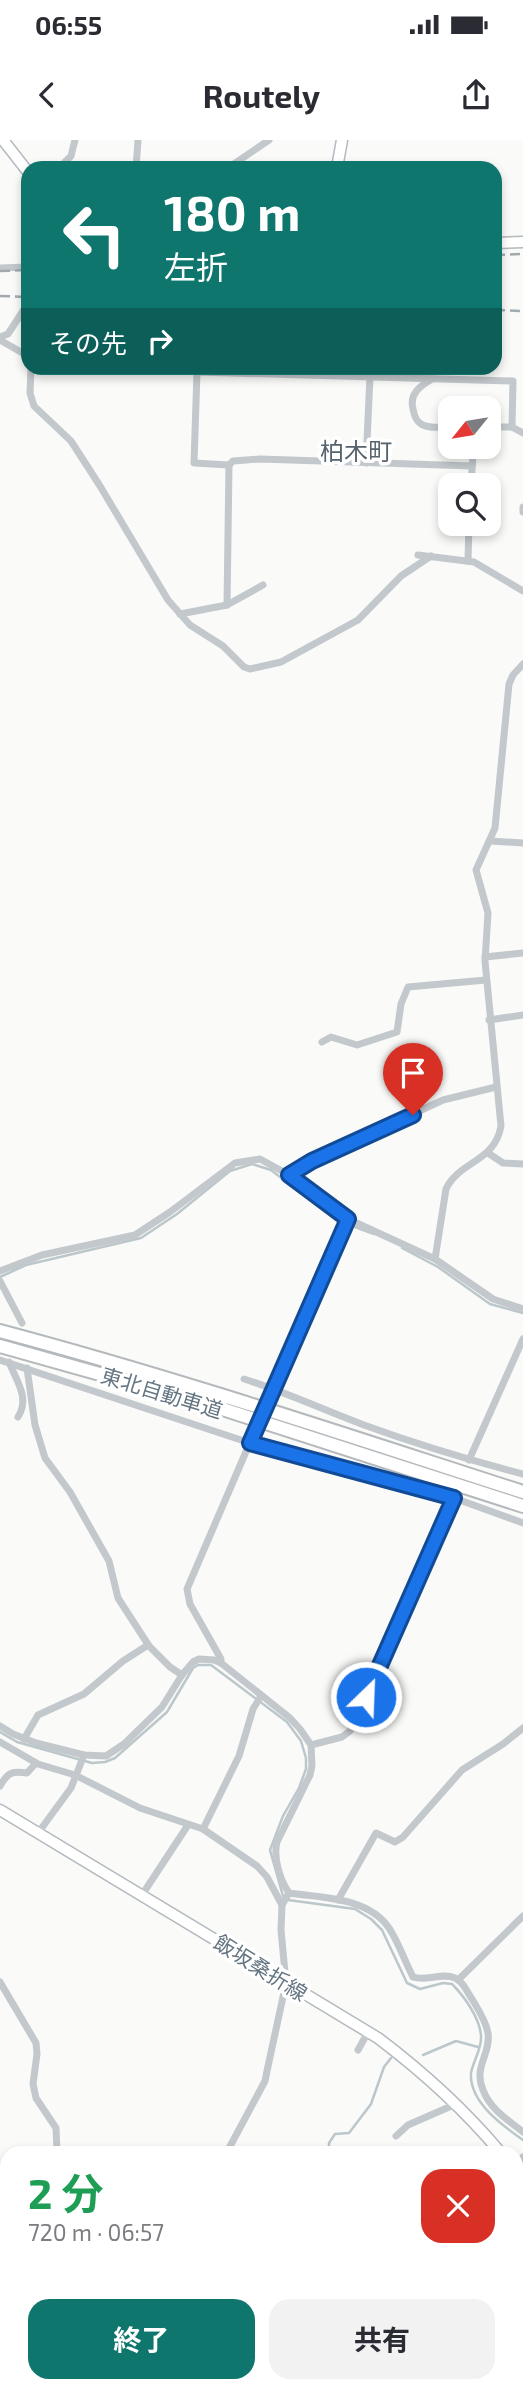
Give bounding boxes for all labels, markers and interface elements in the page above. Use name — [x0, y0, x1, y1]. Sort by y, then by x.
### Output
text: 06:55 — [35, 9, 102, 40]
icon: back — [28, 76, 66, 114]
text: Routely — [203, 76, 320, 114]
icon: share — [457, 76, 495, 114]
text: 180 m — [164, 182, 300, 241]
icon: left — [49, 189, 140, 280]
text: 左折 — [164, 247, 228, 285]
icon: right — [141, 322, 179, 360]
text: その先 — [49, 327, 127, 358]
north arrow — [438, 396, 500, 458]
map controls — [438, 396, 501, 536]
district label: 柏木町 — [320, 436, 392, 465]
button: search — [438, 473, 501, 536]
pin — [383, 1043, 443, 1115]
icon: arrive — [394, 1054, 432, 1092]
street label: 東北自動車道 — [98, 1362, 226, 1422]
position arrow — [329, 1660, 403, 1734]
street label: 飯坂桑折線 — [210, 1929, 312, 2005]
text: 2 分 — [28, 2167, 103, 2217]
button: close — [421, 2169, 495, 2243]
text: 720 m · 06:57 — [28, 2218, 164, 2246]
button: 終了 — [28, 2299, 255, 2379]
button: 共有 — [269, 2299, 495, 2379]

